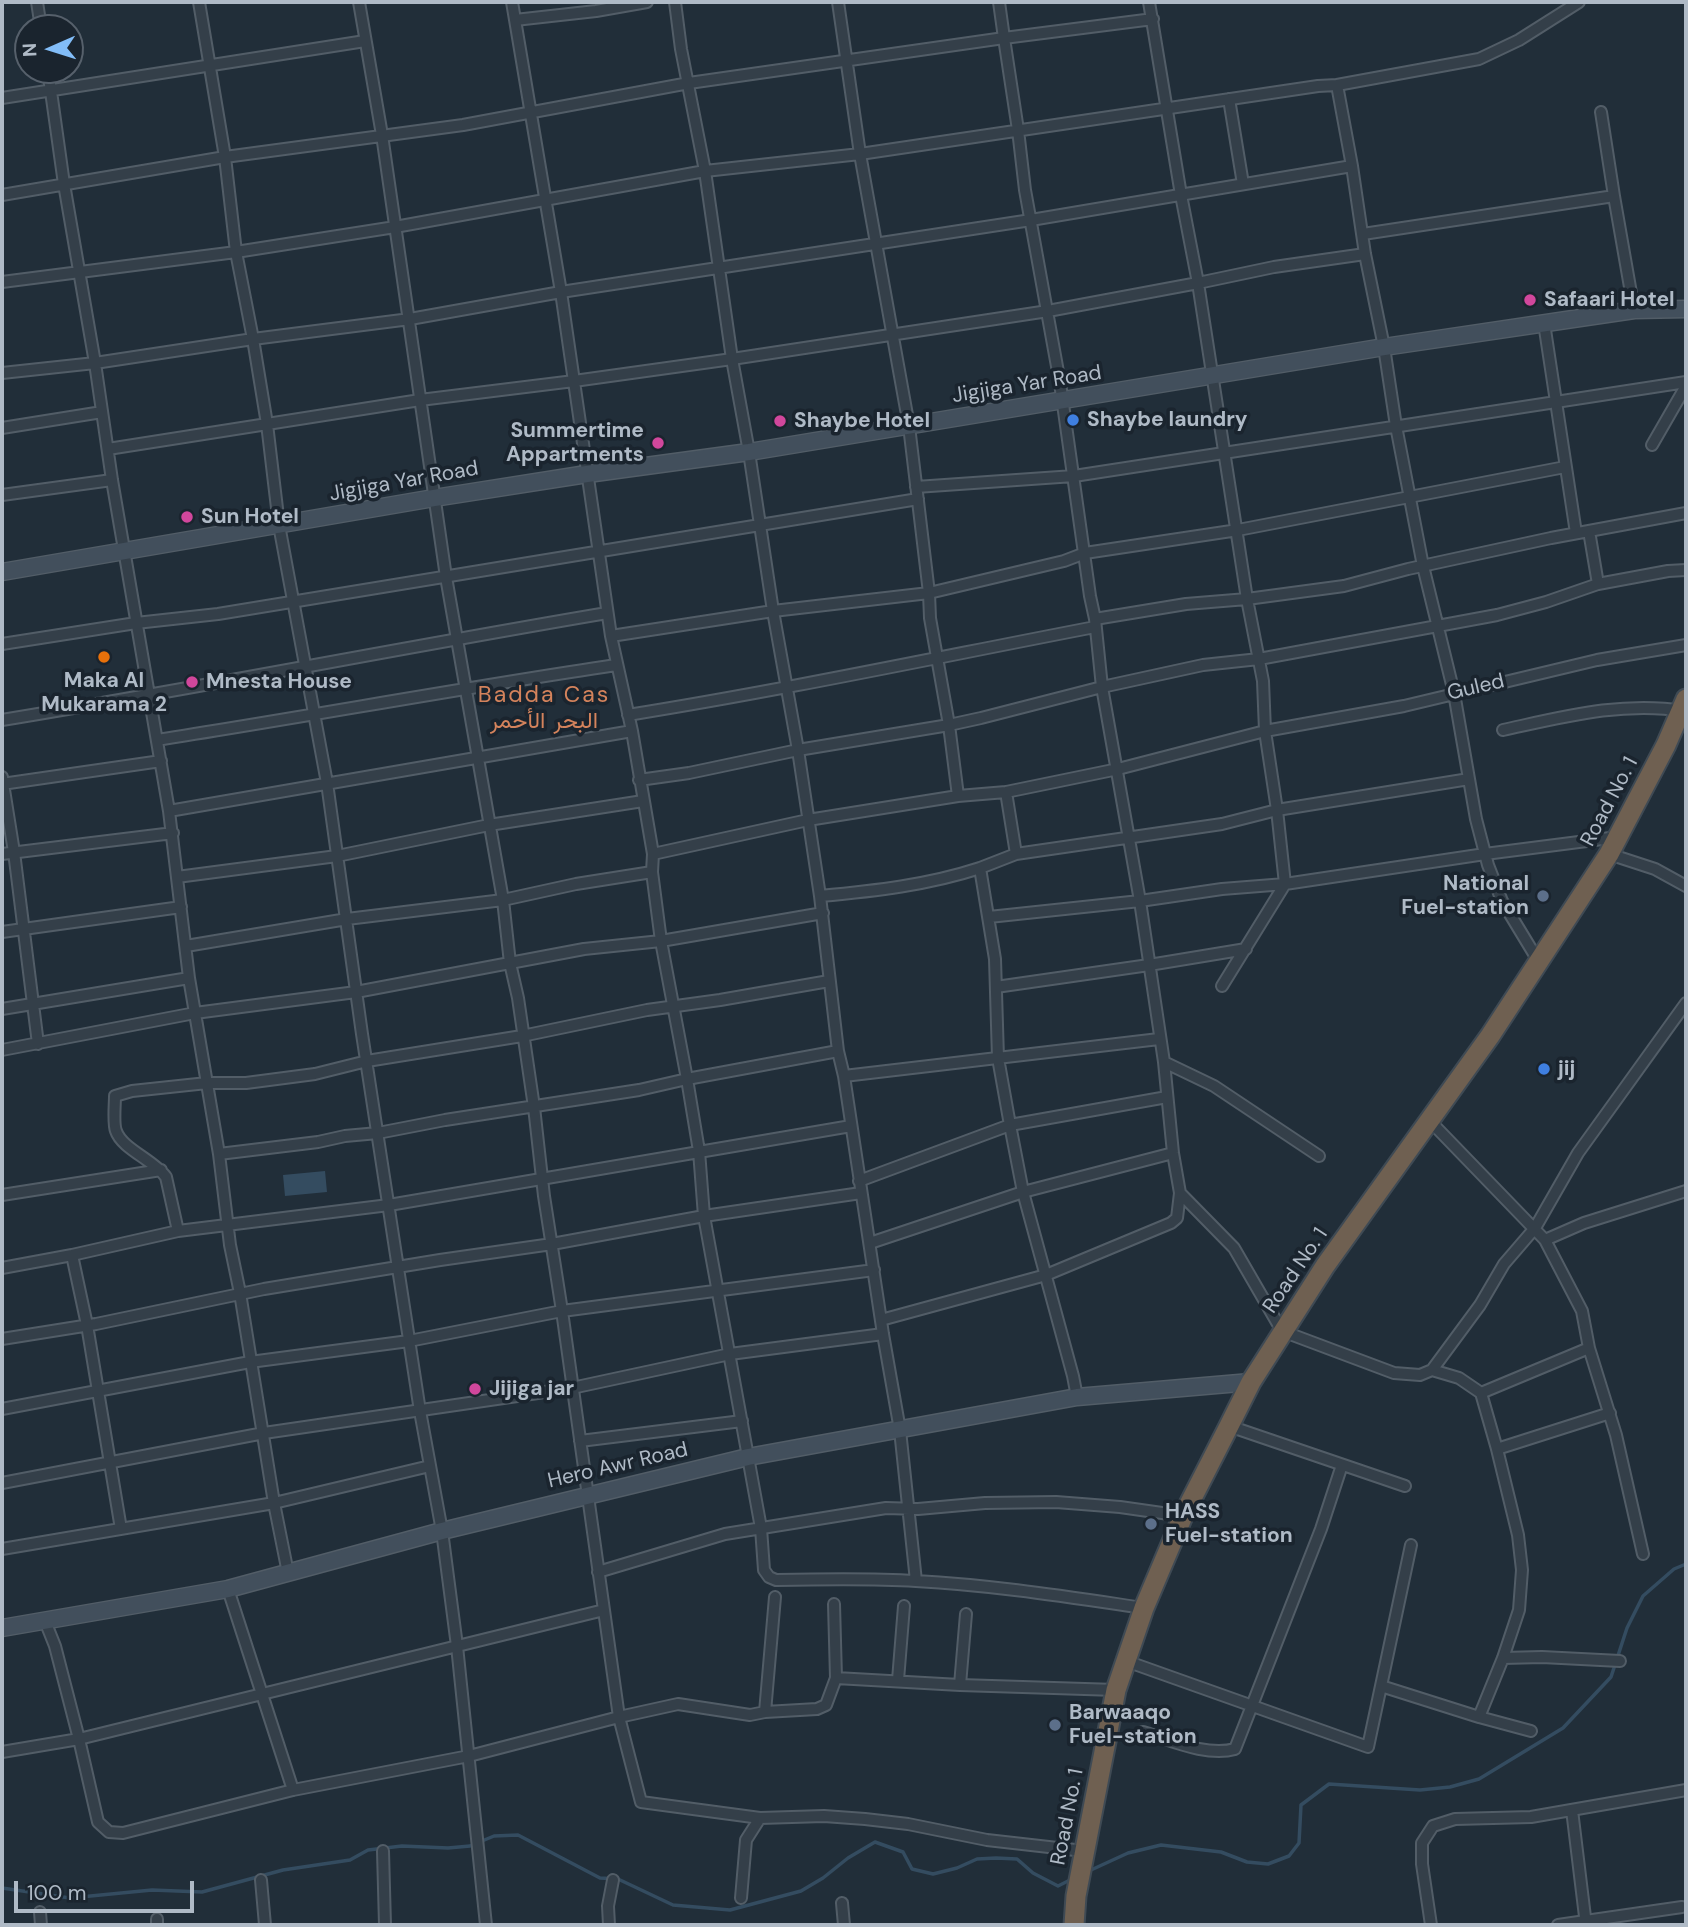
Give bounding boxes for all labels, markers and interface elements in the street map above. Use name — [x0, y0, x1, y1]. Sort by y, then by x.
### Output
north arrow — [14, 14, 84, 84]
text: N — [17, 42, 42, 58]
place label: Safaari Hotel — [1544, 287, 1675, 313]
marker: Safaari Hotel — [1522, 292, 1538, 308]
street label: Jigjiga Yar Road — [951, 361, 1103, 409]
place label: Shaybe laundry — [1087, 407, 1247, 433]
place label: Shaybe Hotel — [794, 408, 930, 434]
marker: Shaybe laundry — [1065, 412, 1081, 428]
marker: Shaybe Hotel — [772, 413, 788, 429]
place label: Summertime Appartments — [506, 418, 644, 468]
marker: Summertime Appartments — [650, 435, 666, 451]
street label: Jigjiga Yar Road — [328, 456, 480, 508]
place label: Sun Hotel — [201, 504, 299, 530]
marker: Sun Hotel — [179, 509, 195, 525]
marker: Maka Al Mukarama 2 — [96, 649, 112, 665]
place label: Maka Al Mukarama 2 — [41, 668, 167, 718]
place label: Mnesta House — [206, 669, 352, 695]
street label: Guled — [1445, 669, 1507, 707]
marker: Mnesta House — [184, 674, 200, 690]
district label: Badda Cas البحر الأحمر — [479, 682, 609, 736]
street label: Road No. 1 — [1576, 753, 1644, 851]
place label: National Fuel-station — [1401, 871, 1529, 921]
marker: National Fuel-station — [1535, 888, 1551, 904]
place label: jij — [1558, 1056, 1575, 1082]
marker: jij — [1536, 1061, 1552, 1077]
street label: Road No. 1 — [1258, 1223, 1334, 1319]
place label: Jijiga jar — [489, 1376, 574, 1402]
marker: Jijiga jar — [467, 1381, 483, 1397]
street label: Hero Awr Road — [545, 1438, 691, 1494]
place label: HASS Fuel-station — [1165, 1499, 1293, 1549]
marker: HASS Fuel-station — [1143, 1516, 1159, 1532]
place label: Barwaaqo Fuel-station — [1069, 1700, 1197, 1750]
marker: Barwaaqo Fuel-station — [1047, 1717, 1063, 1733]
street label: Road No. 1 — [1046, 1767, 1090, 1867]
scale bar — [18, 1868, 198, 1912]
text: 100 m — [27, 1879, 87, 1907]

